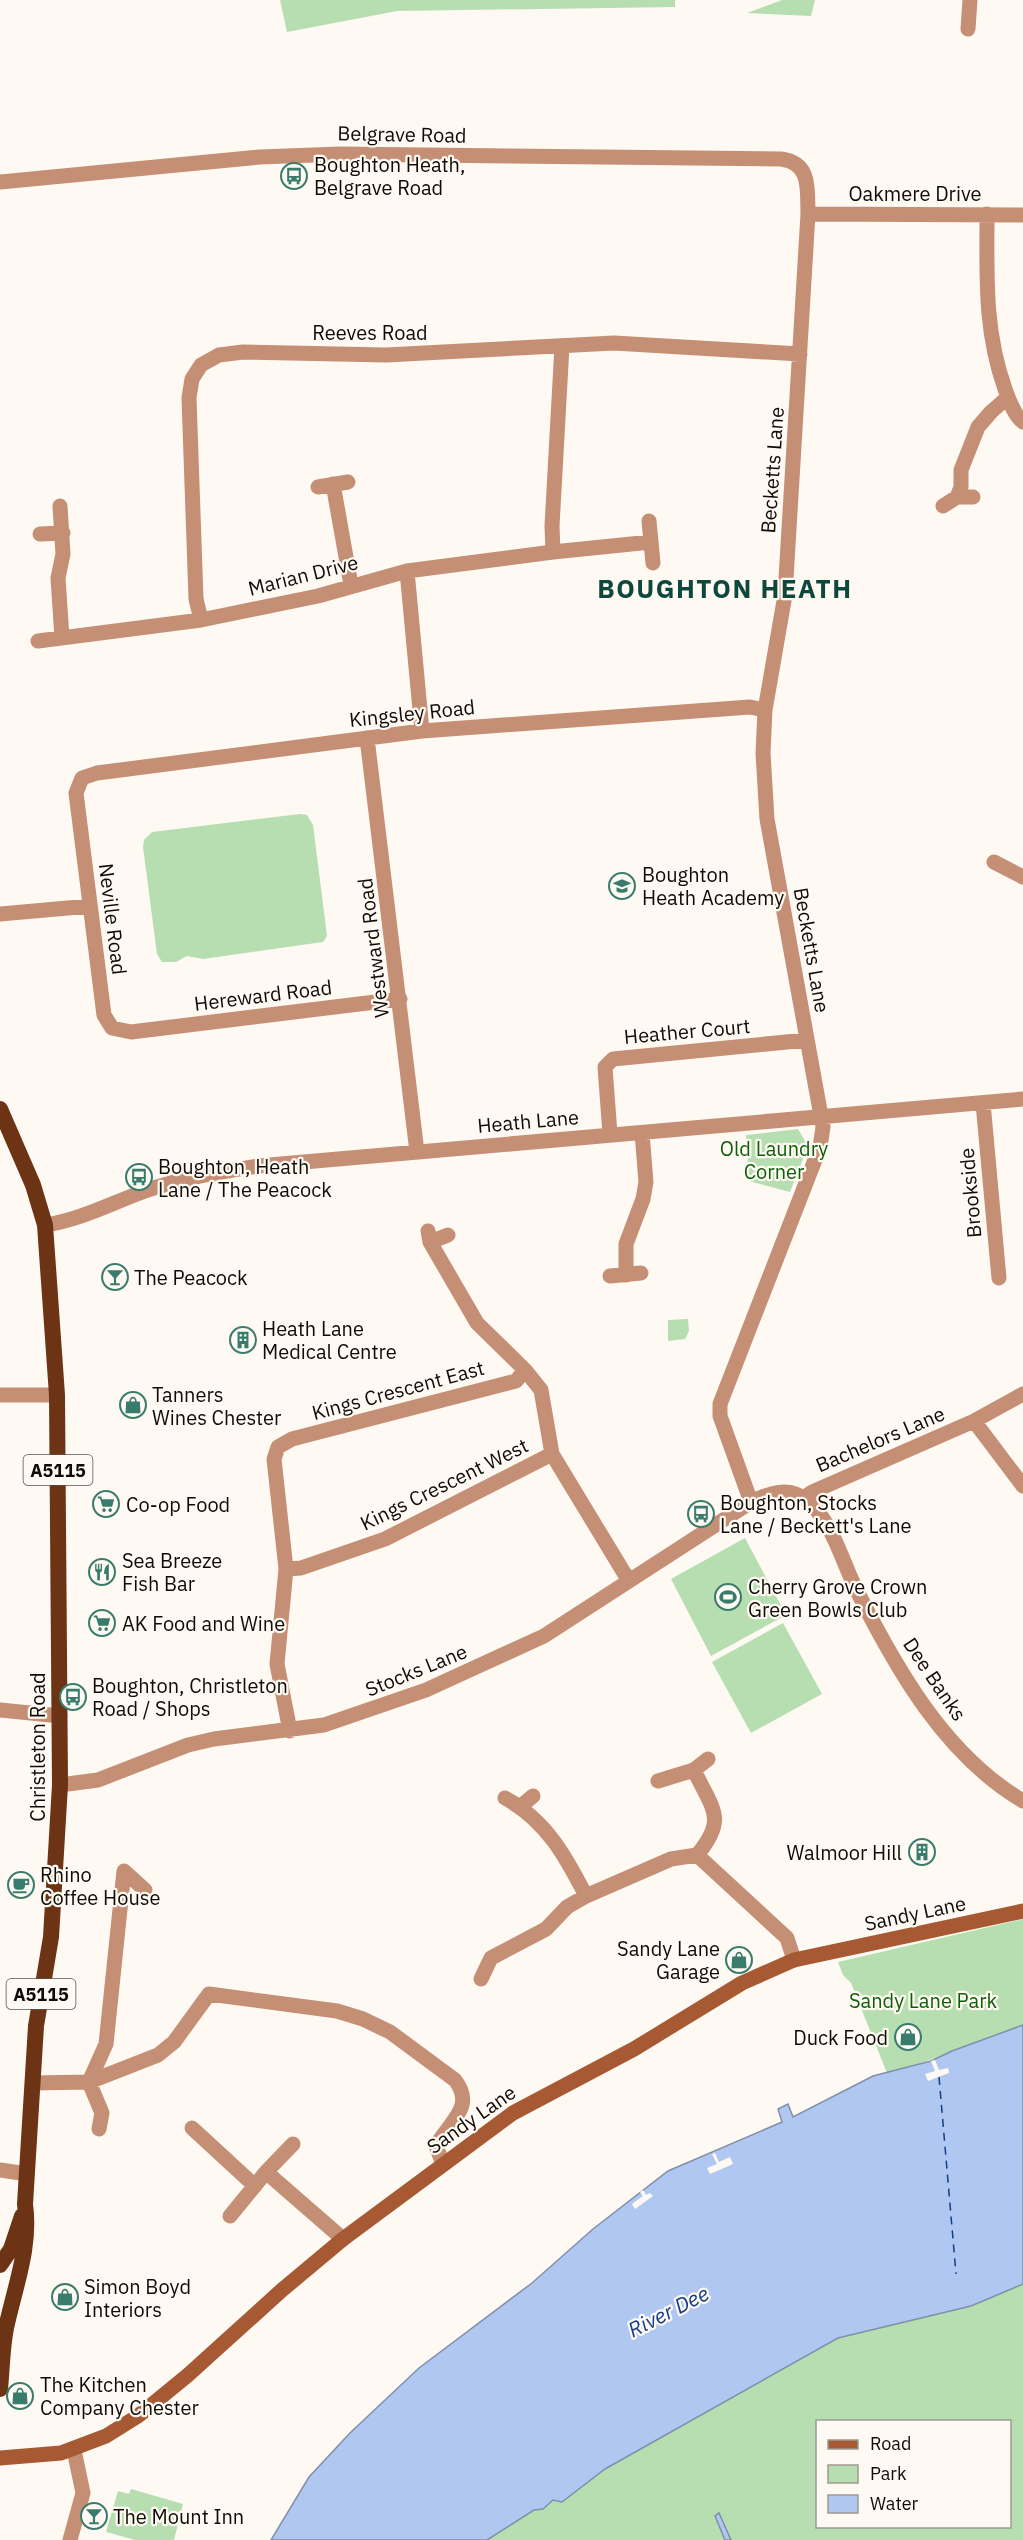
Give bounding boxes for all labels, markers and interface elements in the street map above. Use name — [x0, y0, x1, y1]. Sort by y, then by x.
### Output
street label: Belgrave Road — [337, 119, 467, 149]
place label: Boughton Heath, Belgrave Road — [314, 151, 465, 201]
bus stop icon: Boughton Heath, Belgrave Road — [279, 161, 309, 191]
street label: Oakmere Drive — [848, 180, 982, 207]
street label: Reeves Road — [312, 319, 428, 346]
street label: Becketts Lane — [754, 406, 790, 534]
street label: Marian Drive — [245, 548, 361, 602]
district label: BOUGHTON HEATH — [597, 571, 853, 605]
street label: Kingsley Road — [348, 693, 476, 733]
place label: Boughton Heath Academy — [642, 861, 784, 911]
street label: Neville Road — [93, 862, 133, 976]
school or university icon: Boughton Heath Academy — [607, 871, 637, 901]
street label: Westward Road — [351, 877, 395, 1019]
street label: Becketts Lane — [788, 885, 836, 1015]
street label: Hereward Road — [193, 973, 333, 1017]
street label: Heather Court — [623, 1012, 751, 1050]
street label: Heath Lane — [476, 1103, 580, 1139]
park label: Old Laundry Corner — [720, 1135, 828, 1185]
street label: Brookside — [953, 1147, 987, 1239]
place label: Boughton, Heath Lane / The Peacock — [158, 1153, 332, 1203]
bus stop icon: Boughton, Heath Lane / The Peacock — [124, 1162, 154, 1192]
bar icon: The Peacock — [100, 1262, 130, 1292]
place label: The Peacock — [134, 1264, 248, 1291]
place label: Heath Lane Medical Centre — [262, 1315, 397, 1365]
building icon: Heath Lane Medical Centre — [228, 1325, 258, 1355]
street label: Kings Crescent East — [309, 1354, 487, 1426]
place label: Tanners Wines Chester — [152, 1381, 281, 1431]
shop icon: Tanners Wines Chester — [118, 1390, 148, 1420]
street label: Bachelors Lane — [811, 1400, 949, 1478]
street label: Kings Crescent West — [356, 1432, 532, 1536]
road number: A5115 — [23, 1455, 92, 1485]
supermarket icon: Co-op Food — [91, 1489, 121, 1519]
place label: Boughton, Stocks Lane / Beckett's Lane — [720, 1489, 912, 1539]
place label: Co-op Food — [126, 1491, 230, 1518]
bus stop icon: Boughton, Stocks Lane / Beckett's Lane — [686, 1499, 716, 1529]
place label: Sea Breeze Fish Bar — [122, 1547, 222, 1597]
restaurant icon: Sea Breeze Fish Bar — [87, 1557, 117, 1587]
place label: Cherry Grove Crown Green Bowls Club — [748, 1573, 927, 1623]
sports icon: Cherry Grove Crown Green Bowls Club — [713, 1582, 743, 1612]
supermarket icon: AK Food and Wine — [87, 1608, 117, 1638]
place label: AK Food and Wine — [122, 1610, 285, 1637]
street label: Dee Banks — [897, 1632, 973, 1726]
street label: Stocks Lane — [361, 1637, 471, 1703]
street label: Christleton Road — [24, 1672, 51, 1822]
place label: Boughton, Christleton Road / Shops — [92, 1672, 288, 1722]
bus stop icon: Boughton, Christleton Road / Shops — [58, 1682, 88, 1712]
building icon: Walmoor Hill — [907, 1837, 937, 1867]
place label: Walmoor Hill — [786, 1839, 902, 1866]
place label: Rhino Coffee House — [40, 1861, 160, 1911]
cafe icon: Rhino Coffee House — [6, 1870, 36, 1900]
street label: Sandy Lane — [862, 1889, 968, 1937]
place label: Sandy Lane Garage — [617, 1935, 720, 1985]
shop icon: Sandy Lane Garage — [724, 1945, 754, 1975]
road number: A5115 — [6, 1979, 76, 2009]
park label: Sandy Lane Park — [849, 1987, 998, 2014]
shop icon: Duck Food — [893, 2022, 923, 2052]
place label: Duck Food — [793, 2024, 888, 2051]
street label: Sandy Lane — [421, 2078, 521, 2160]
place label: Simon Boyd Interiors — [84, 2273, 191, 2323]
water label: River Dee — [623, 2279, 713, 2343]
shop icon: Simon Boyd Interiors — [50, 2282, 80, 2312]
place label: The Kitchen Company Chester — [40, 2371, 199, 2421]
shop icon: The Kitchen Company Chester — [5, 2381, 35, 2411]
legend — [816, 2420, 1011, 2528]
text: Road — [870, 2432, 911, 2455]
text: Park — [870, 2462, 907, 2485]
text: Water — [870, 2492, 919, 2515]
bar icon: The Mount Inn — [79, 2501, 109, 2531]
place label: The Mount Inn — [113, 2503, 244, 2530]

